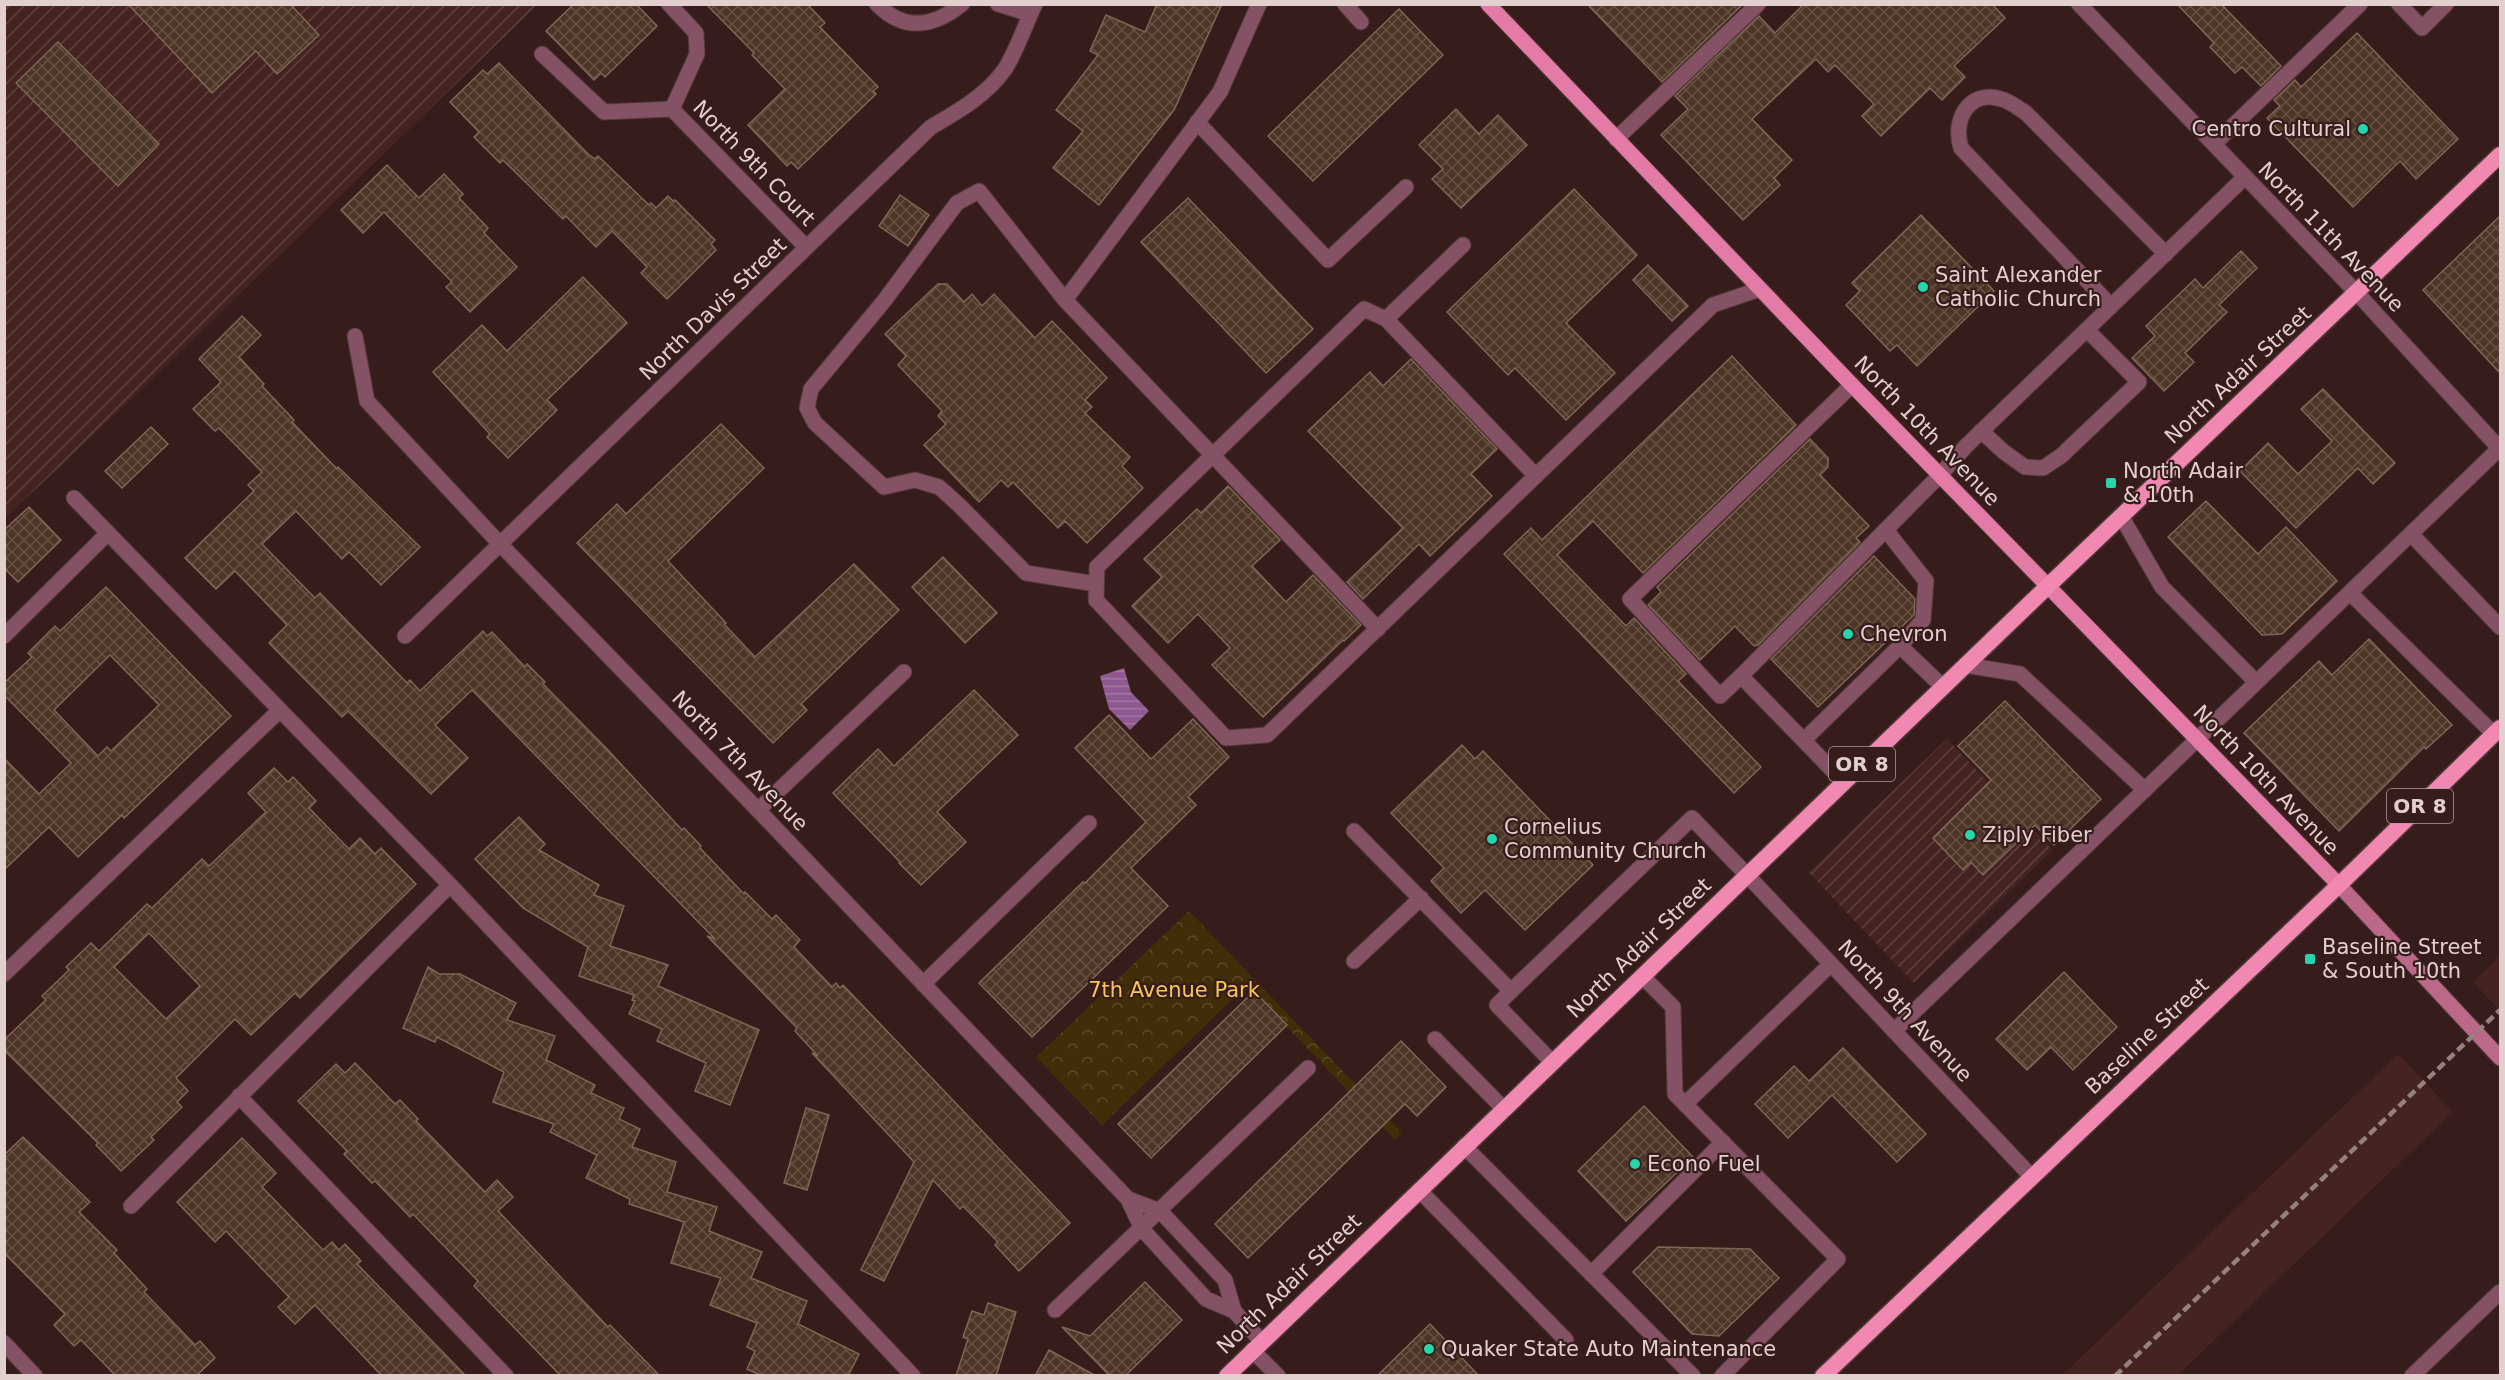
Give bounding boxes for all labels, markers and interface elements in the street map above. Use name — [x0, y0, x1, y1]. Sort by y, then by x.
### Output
street label: North 9th Court — [688, 95, 820, 231]
place label: Centro Cultural — [2191, 117, 2351, 141]
marker: Centro Cultural — [2356, 122, 2370, 136]
street label: North 11th Avenue — [2253, 157, 2409, 317]
street label: North Davis Street — [635, 233, 791, 385]
place label: Saint Alexander Catholic Church — [1935, 263, 2102, 311]
marker: Saint Alexander Catholic Church — [1916, 280, 1930, 294]
street label: North Adair Street — [2160, 301, 2316, 449]
street label: North 10th Avenue — [1849, 351, 2005, 511]
place label: North Adair & 10th — [2123, 459, 2243, 507]
marker: North Adair & 10th — [2104, 476, 2118, 490]
place label: Chevron — [1860, 622, 1948, 646]
marker: Chevron — [1841, 627, 1855, 641]
street label: North 7th Avenue — [667, 686, 813, 836]
street label: North 10th Avenue — [2188, 700, 2344, 860]
road number: OR 8 — [1829, 747, 1895, 781]
road number: OR 8 — [2387, 789, 2453, 823]
place label: Cornelius Community Church — [1504, 815, 1707, 863]
place label: Ziply Fiber — [1982, 823, 2092, 847]
marker: Ziply Fiber — [1963, 828, 1977, 842]
marker: Cornelius Community Church — [1485, 832, 1499, 846]
street label: North Adair Street — [1562, 873, 1716, 1023]
street label: North 9th Avenue — [1833, 935, 1977, 1087]
place label: Baseline Street & South 10th — [2322, 935, 2482, 983]
marker: Baseline Street & South 10th — [2303, 952, 2317, 966]
street label: Baseline Street — [2080, 973, 2214, 1099]
park label: 7th Avenue Park — [1088, 978, 1261, 1002]
place label: Econo Fuel — [1647, 1152, 1761, 1176]
marker: Econo Fuel — [1628, 1157, 1642, 1171]
street label: North Adair Street — [1212, 1209, 1366, 1359]
place label: Quaker State Auto Maintenance — [1441, 1337, 1776, 1361]
marker: Quaker State Auto Maintenance — [1422, 1342, 1436, 1356]

